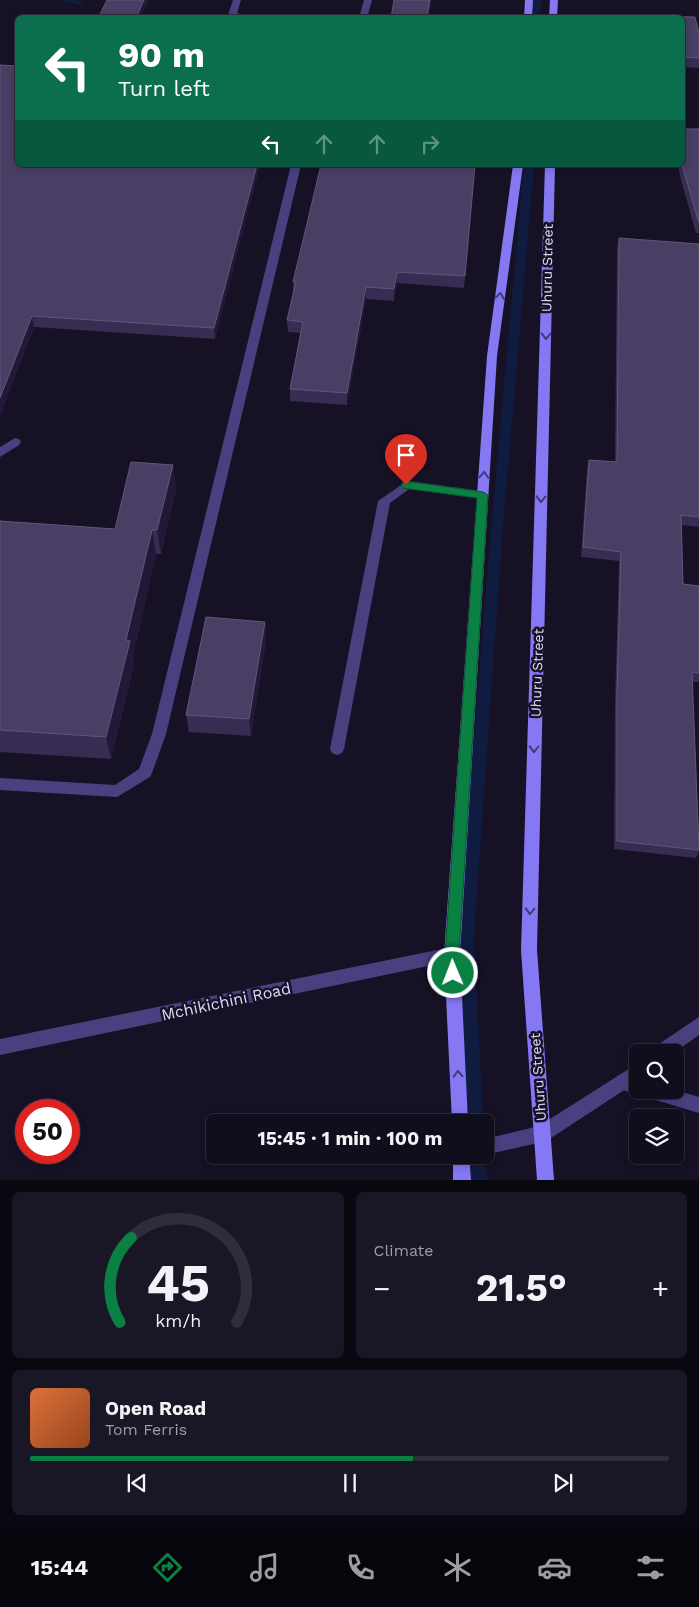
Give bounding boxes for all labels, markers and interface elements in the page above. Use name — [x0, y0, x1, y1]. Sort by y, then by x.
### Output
text: 90 m — [118, 34, 205, 76]
icon: left — [35, 35, 100, 100]
text: Turn left — [118, 76, 210, 101]
icon: left — [257, 130, 285, 158]
icon: ahead — [310, 130, 338, 158]
icon: ahead — [363, 130, 391, 158]
icon: right — [416, 130, 444, 158]
street label: Uhuru Street — [538, 224, 556, 312]
one-way arrow — [495, 291, 505, 300]
one-way arrow — [540, 332, 551, 340]
pin — [385, 434, 427, 485]
icon: arrive — [392, 441, 420, 469]
one-way arrow — [479, 471, 490, 479]
one-way arrow — [536, 495, 547, 503]
street label: Uhuru Street — [527, 628, 547, 717]
one-way arrow — [529, 745, 540, 753]
one-way arrow — [524, 907, 535, 915]
position arrow — [426, 946, 478, 998]
street label: Mchikichini Road — [160, 978, 293, 1024]
street label: Uhuru Street — [527, 1032, 549, 1122]
map controls — [629, 1044, 684, 1164]
button: search — [629, 1044, 684, 1099]
one-way arrow — [452, 1070, 463, 1078]
speed limit sign: 50 — [15, 1099, 80, 1164]
button: layers — [629, 1109, 684, 1164]
text: 15:45 · 1 min · 100 m — [258, 1127, 443, 1150]
text: Climate — [374, 1241, 434, 1260]
text: 45 — [146, 1253, 210, 1314]
text: 21.5° — [476, 1266, 567, 1310]
text: − — [374, 1272, 390, 1305]
text: + — [652, 1272, 669, 1305]
text: km/h — [155, 1310, 201, 1331]
text: Open Road — [105, 1397, 206, 1420]
text: Tom Ferris — [105, 1420, 187, 1439]
icon: previous — [123, 1469, 151, 1497]
icon: pause — [336, 1469, 364, 1497]
icon: next — [549, 1469, 577, 1497]
icon: directions — [150, 1550, 185, 1585]
icon: music — [247, 1550, 282, 1585]
icon: phone — [343, 1550, 378, 1585]
icon: climate — [440, 1550, 475, 1585]
icon: car — [537, 1550, 572, 1585]
icon: filters — [633, 1550, 668, 1585]
text: 15:44 — [31, 1555, 88, 1580]

